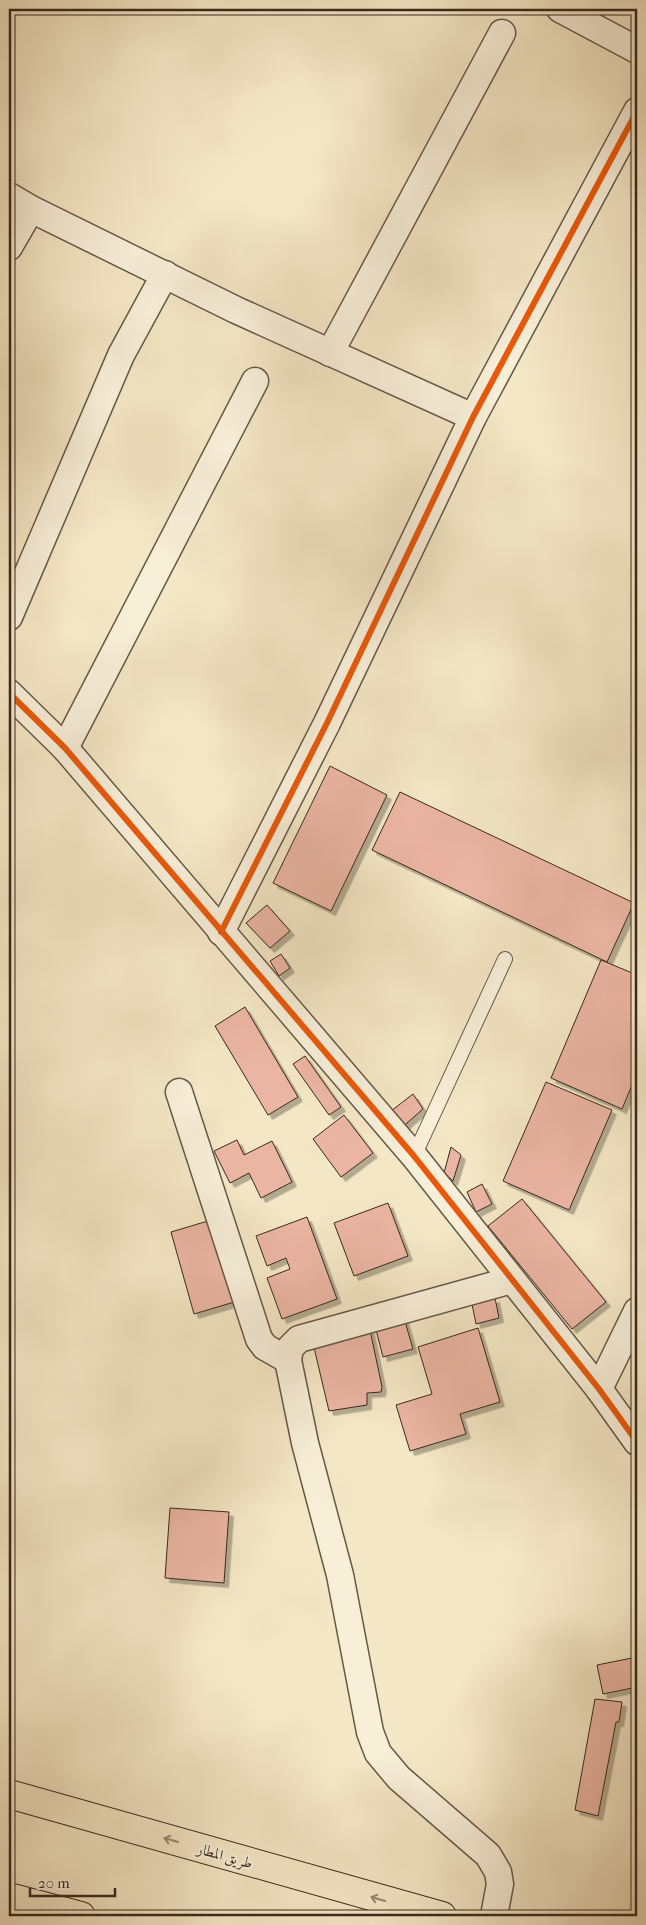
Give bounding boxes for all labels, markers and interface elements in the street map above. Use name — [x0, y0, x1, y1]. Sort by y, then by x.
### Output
one-way arrow — [164, 1835, 180, 1845]
street label: طريق المطار — [193, 1839, 255, 1873]
scale bar — [30, 1865, 115, 1897]
text: 20 m — [38, 1874, 70, 1892]
one-way arrow — [370, 1893, 386, 1903]

